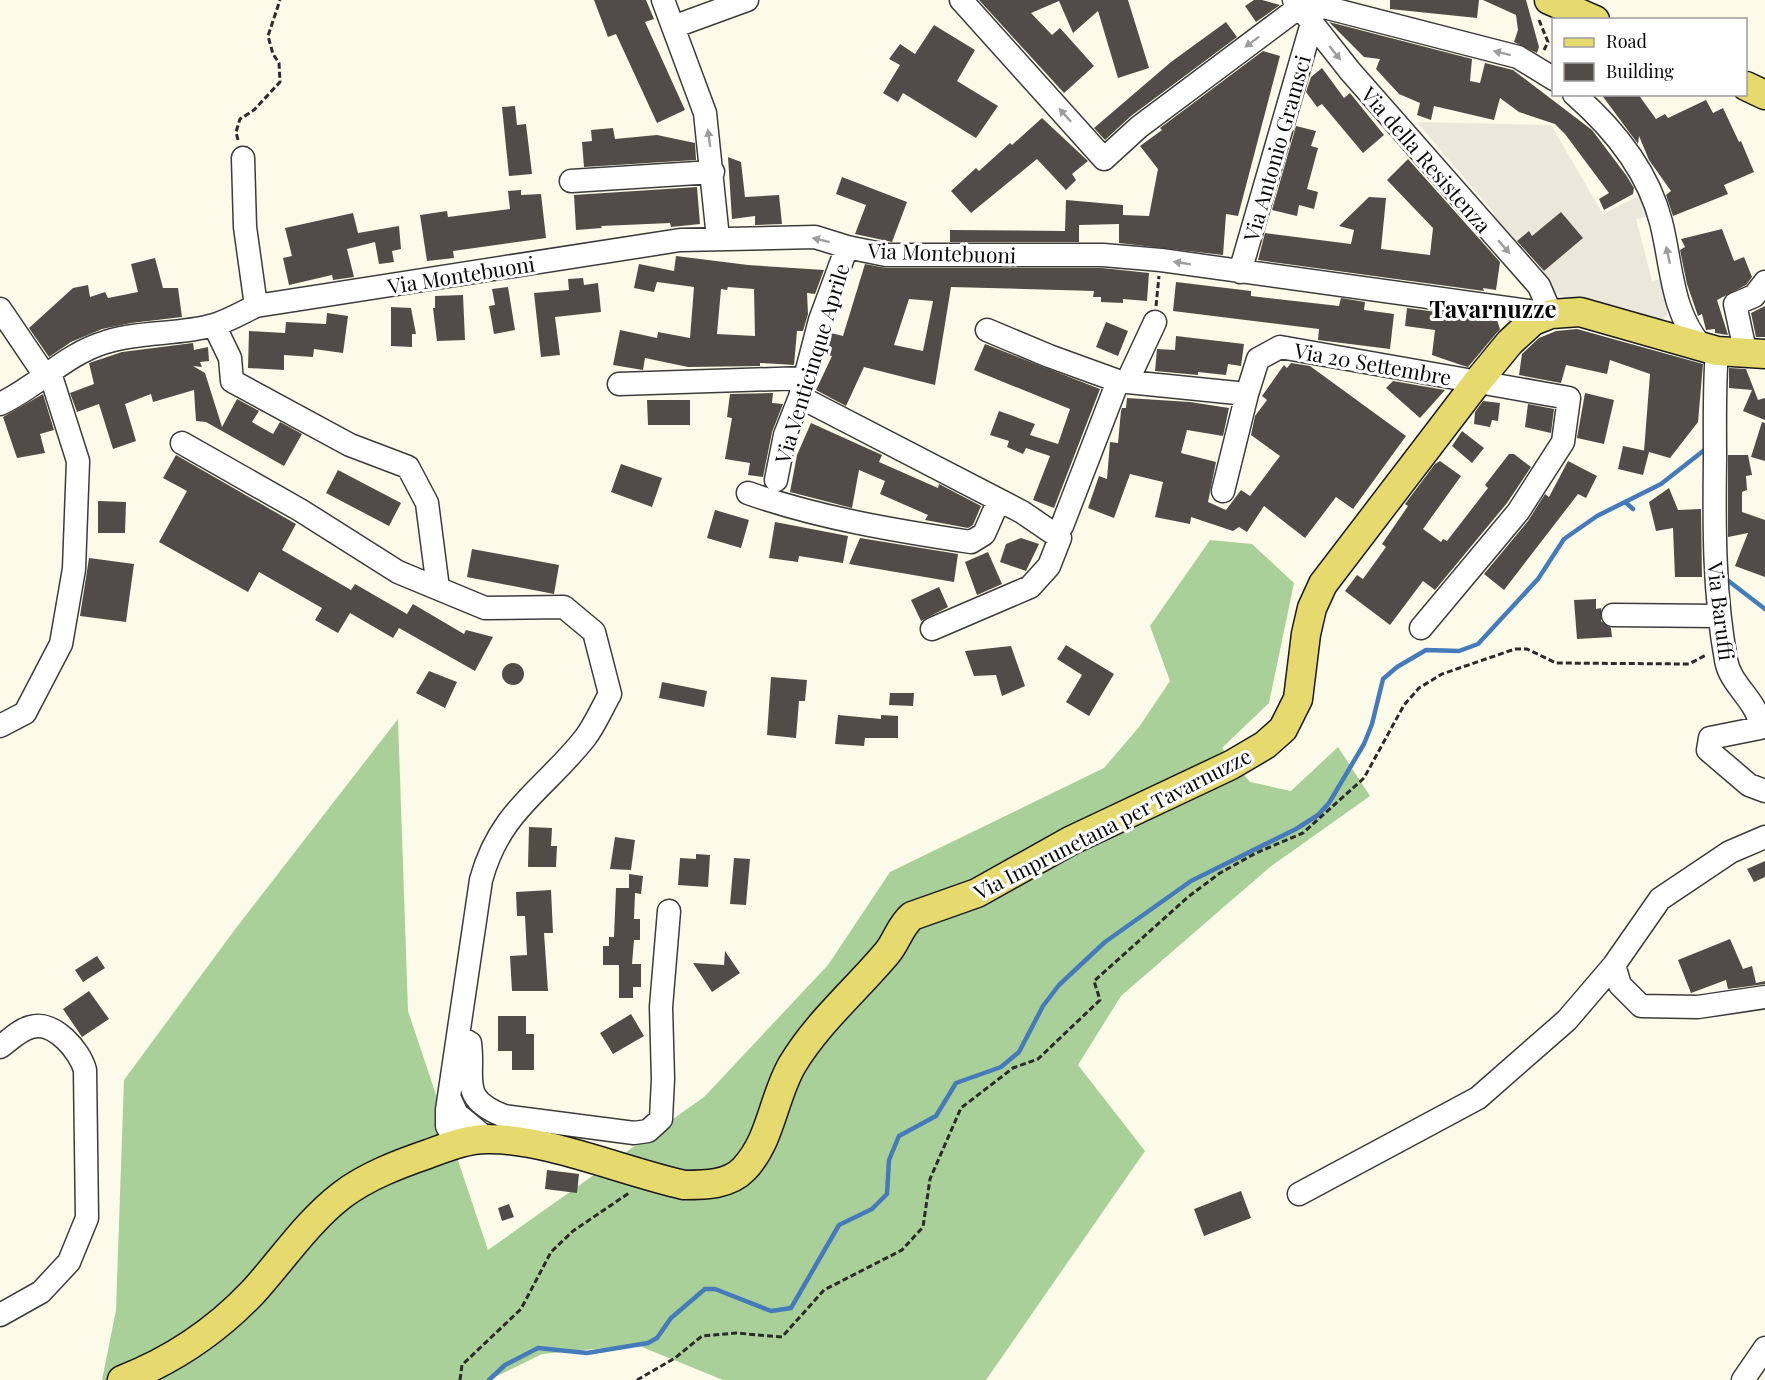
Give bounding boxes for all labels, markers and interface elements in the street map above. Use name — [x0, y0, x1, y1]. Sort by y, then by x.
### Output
legend — [1552, 18, 1747, 96]
text: Road — [1606, 29, 1647, 53]
one-way arrow — [1245, 35, 1260, 47]
one-way arrow — [1328, 45, 1341, 60]
one-way arrow — [1493, 48, 1511, 57]
street label: Via Antonio Gramsci — [1236, 52, 1316, 245]
text: Building — [1606, 59, 1674, 83]
street label: Via della Resistenza — [1355, 79, 1499, 238]
one-way arrow — [1058, 108, 1072, 123]
one-way arrow — [704, 129, 713, 148]
one-way arrow — [812, 235, 830, 244]
street label: Via Montebuoni — [866, 235, 1017, 269]
one-way arrow — [1497, 239, 1510, 254]
one-way arrow — [1663, 245, 1672, 264]
street label: Via Montebuoni — [384, 249, 537, 300]
one-way arrow — [1173, 259, 1192, 268]
street label: Via Venticinque Aprile — [767, 260, 855, 467]
district label: Tavarnuzze — [1429, 292, 1557, 324]
street label: Via 20 Settembre — [1291, 335, 1454, 391]
street label: Via Baruffi — [1702, 559, 1742, 662]
street label: Via Imprunetana per Tavarnuzze — [968, 741, 1255, 906]

